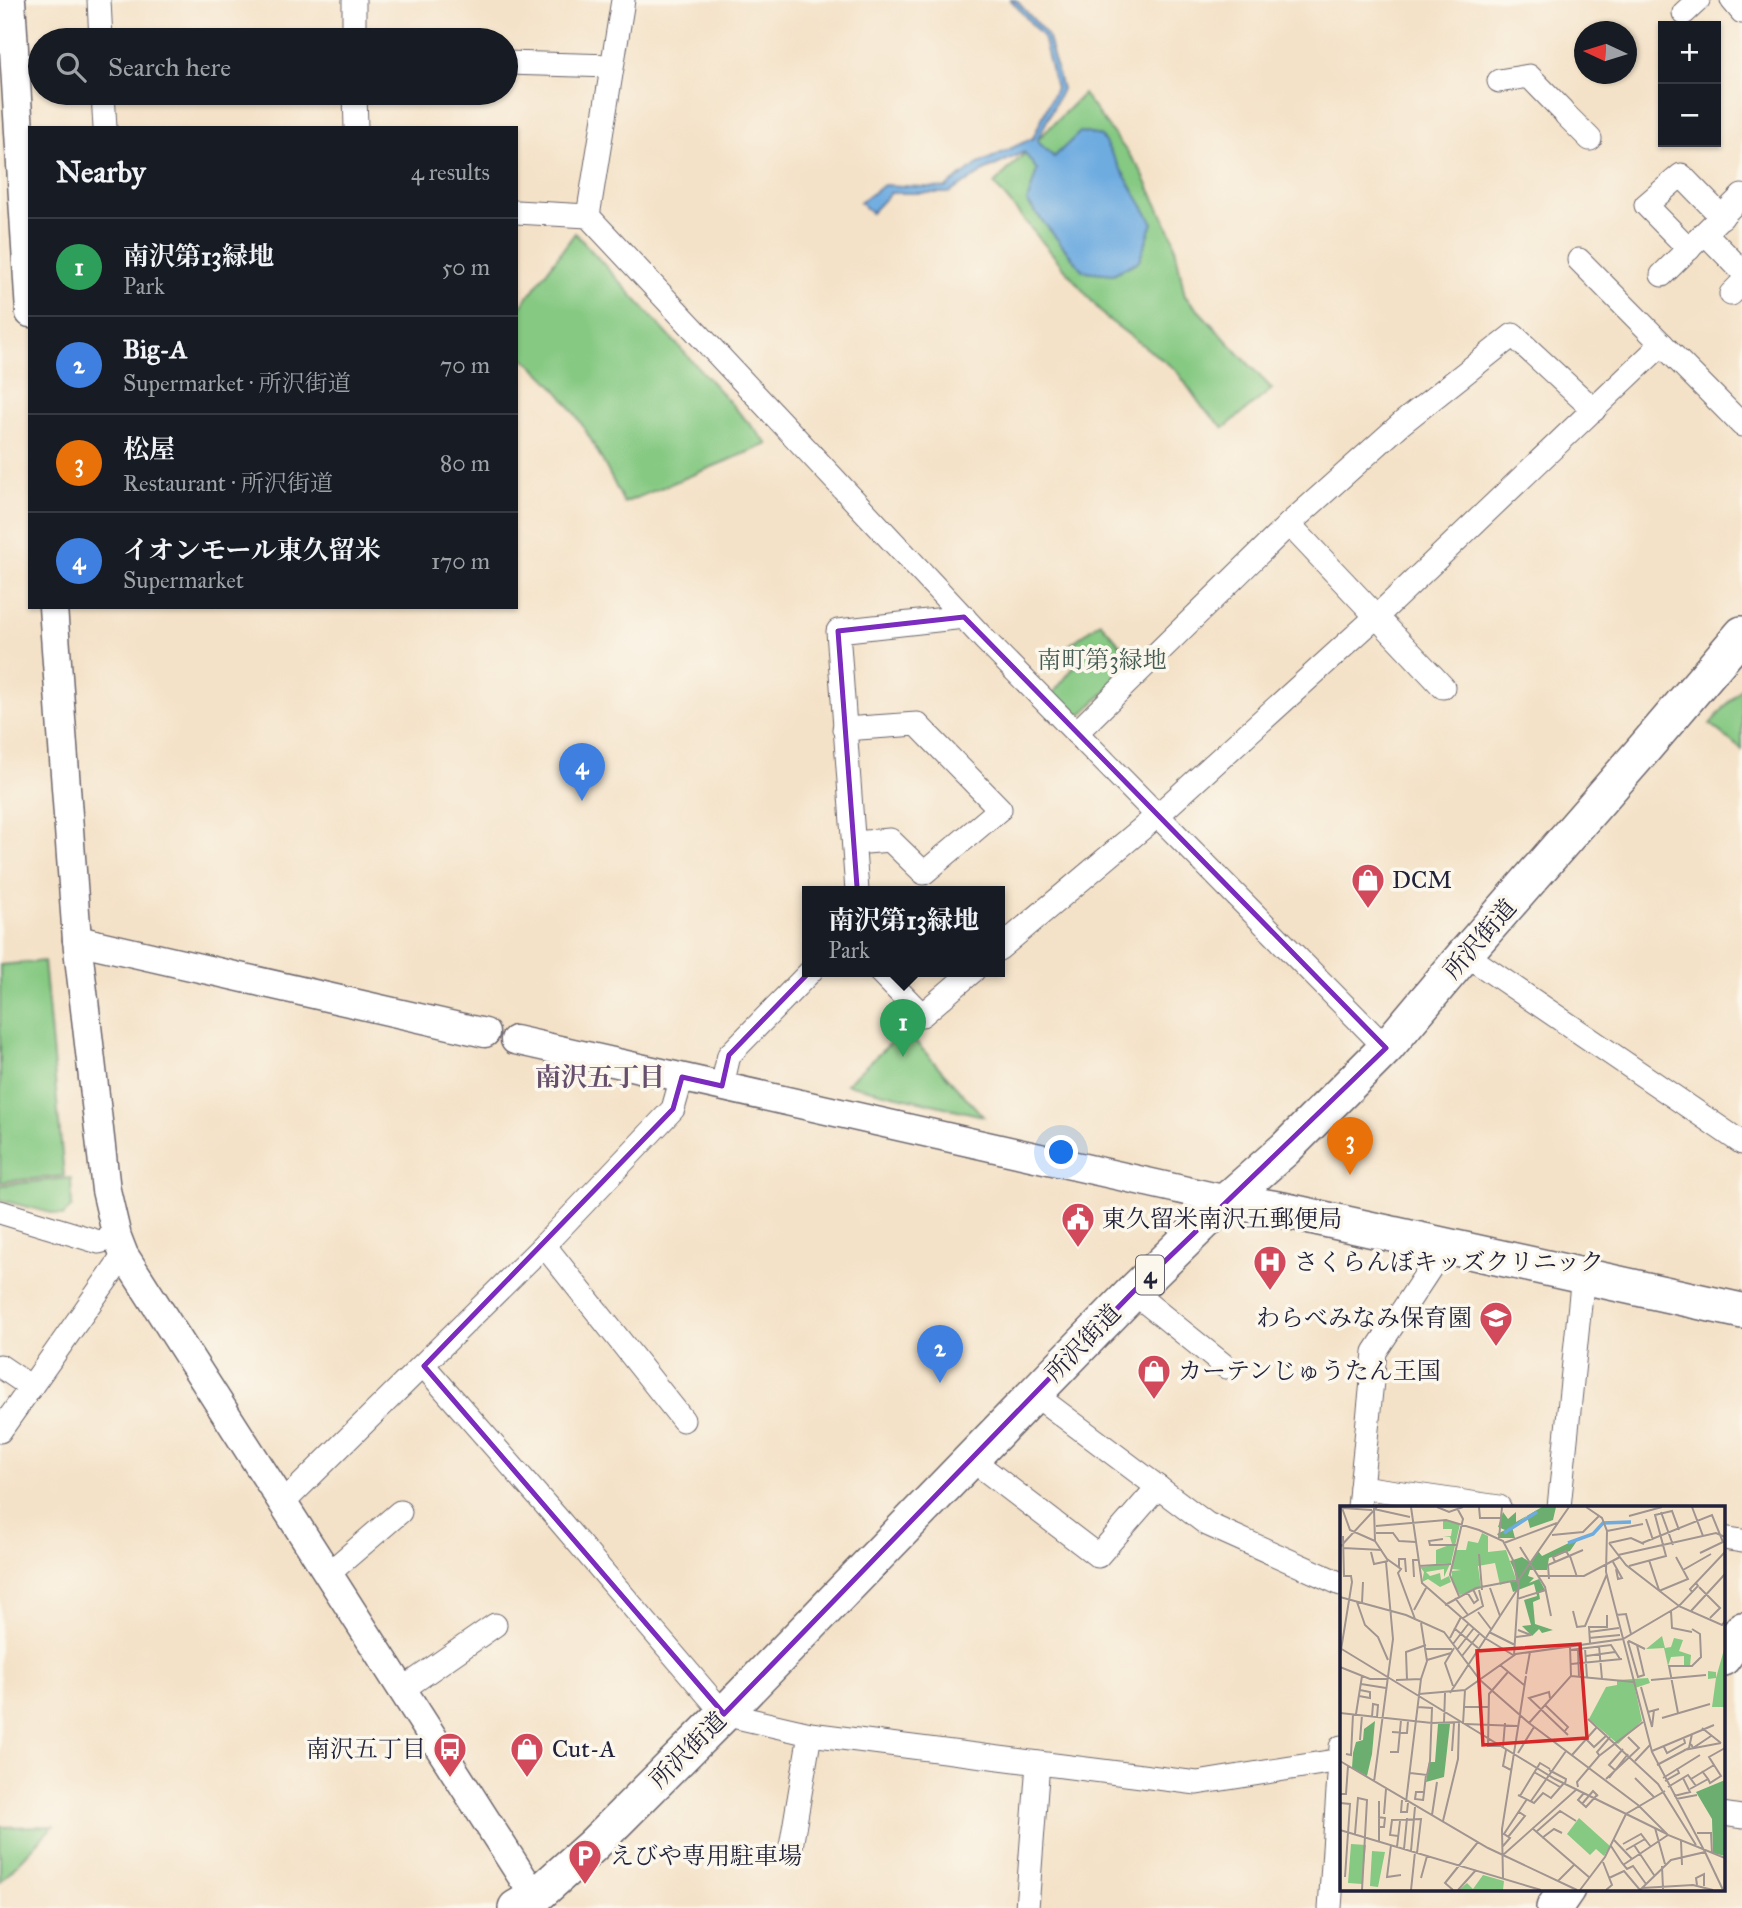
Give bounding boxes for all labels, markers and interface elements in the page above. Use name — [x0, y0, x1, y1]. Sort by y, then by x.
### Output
north arrow — [1574, 21, 1637, 84]
map controls — [1658, 21, 1721, 147]
button: + — [1658, 21, 1721, 84]
search box — [28, 28, 518, 105]
icon: search — [52, 48, 90, 86]
text: Search here — [108, 51, 231, 83]
button: − — [1658, 84, 1721, 147]
text: Nearby — [56, 154, 146, 190]
text: 4 results — [411, 158, 490, 186]
text: 南沢第13緑地 — [123, 240, 274, 272]
text: 1 — [74, 253, 84, 281]
text: 50 m — [442, 253, 490, 281]
text: Park — [123, 272, 165, 300]
text: Big-A — [123, 333, 188, 365]
text: 2 — [73, 351, 85, 379]
text: 70 m — [440, 351, 490, 379]
text: Supermarket · 所沢街道 — [123, 369, 351, 397]
text: 松屋 — [123, 433, 175, 465]
text: 3 — [74, 449, 84, 477]
text: 80 m — [440, 449, 490, 477]
text: Restaurant · 所沢街道 — [123, 469, 333, 497]
text: イオンモール東久留米 — [123, 534, 381, 566]
text: 4 — [73, 547, 85, 575]
text: 170 m — [431, 547, 490, 575]
text: Supermarket — [123, 566, 244, 594]
park label: 南町第3緑地 — [1037, 645, 1167, 675]
pin: 4 — [559, 743, 605, 801]
shop icon: DCM — [1349, 861, 1387, 910]
place label: DCM — [1392, 865, 1452, 895]
popup — [802, 886, 1005, 977]
street label: 所沢街道 — [1437, 893, 1523, 985]
text: 南沢第13緑地 — [828, 904, 979, 936]
text: Park — [828, 936, 870, 964]
pin: 1 — [880, 999, 926, 1057]
district label: 南沢五丁目 — [535, 1061, 665, 1093]
pin: 3 — [1327, 1117, 1373, 1175]
your location — [1044, 1135, 1078, 1169]
public building icon: 東久留米南沢五郵便局 — [1059, 1200, 1097, 1249]
place label: 東久留米南沢五郵便局 — [1102, 1204, 1342, 1234]
hospital icon: さくらんぼキッズクリニック — [1251, 1243, 1289, 1292]
place label: さくらんぼキッズクリニック — [1294, 1247, 1604, 1277]
road number: 4 — [1136, 1256, 1164, 1294]
street label: 所沢街道 — [1039, 1298, 1127, 1388]
school or university icon: わらべみなみ保育園 — [1477, 1299, 1515, 1348]
place label: わらべみなみ保育園 — [1256, 1303, 1472, 1333]
pin: 2 — [917, 1325, 963, 1383]
shop icon: カーテンじゅうたん王国 — [1135, 1352, 1173, 1401]
place label: カーテンじゅうたん王国 — [1178, 1356, 1441, 1386]
inset map — [1340, 1506, 1724, 1890]
street label: 所沢街道 — [643, 1705, 733, 1795]
bus stop icon: 南沢五丁目 — [431, 1730, 469, 1779]
shop icon: Cut-A — [508, 1730, 546, 1779]
place label: 南沢五丁目 — [306, 1734, 426, 1764]
place label: Cut-A — [552, 1734, 616, 1764]
parking icon: えびや専用駐車場 — [566, 1837, 604, 1886]
place label: えびや専用駐車場 — [610, 1841, 802, 1871]

